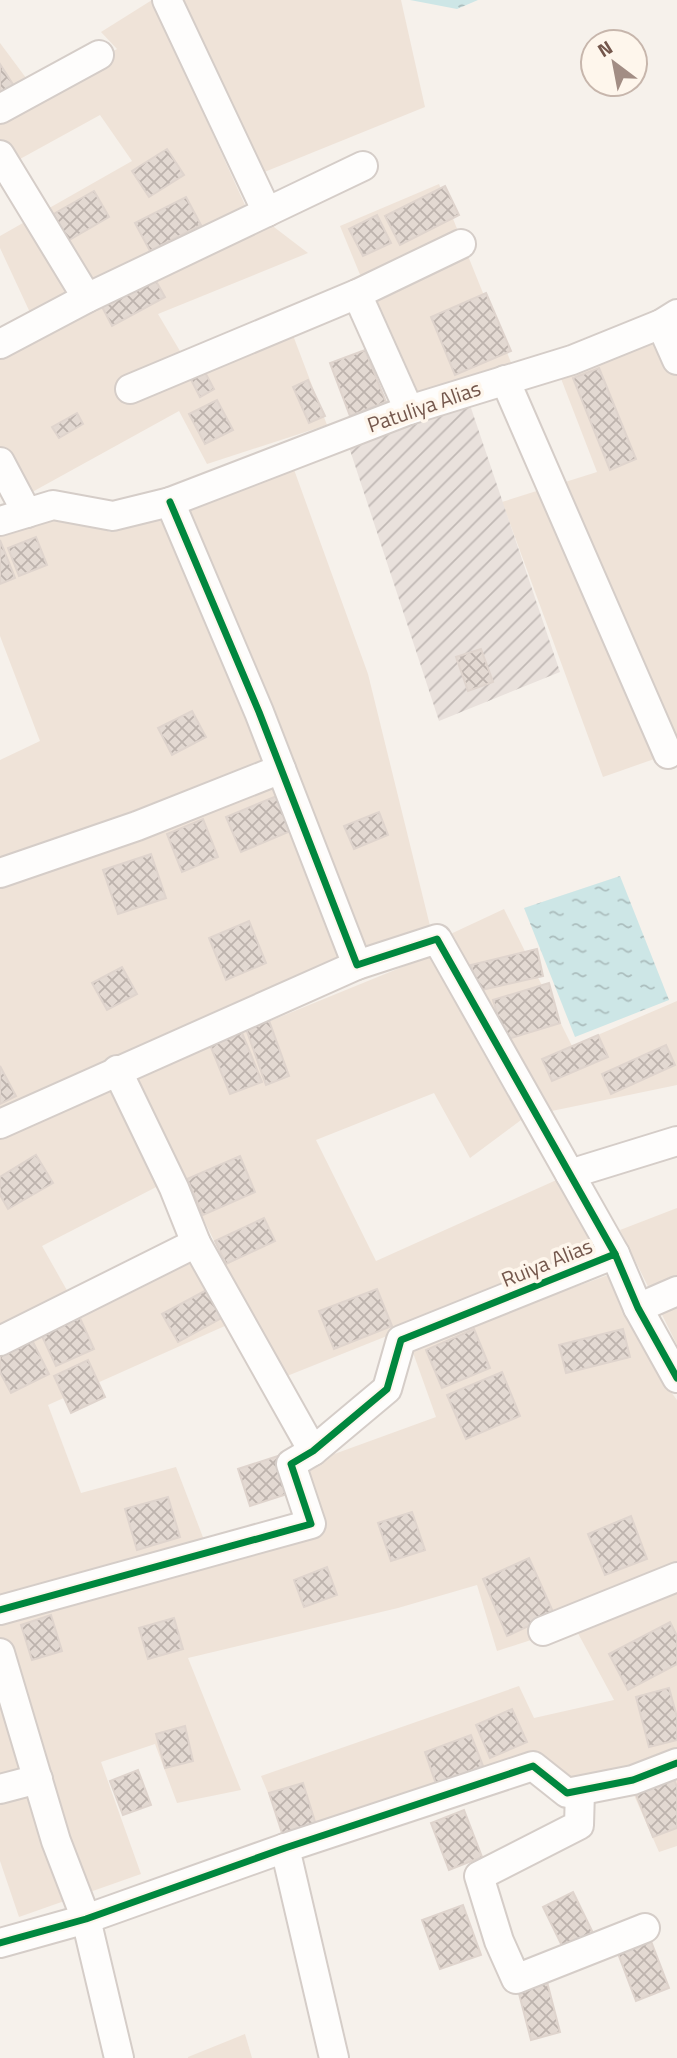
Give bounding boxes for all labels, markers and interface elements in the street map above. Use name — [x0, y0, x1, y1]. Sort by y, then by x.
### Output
north arrow — [579, 28, 649, 98]
text: N — [591, 32, 618, 64]
street label: Patuliya Alias — [363, 372, 485, 440]
street label: Ruiya Alias — [496, 1229, 597, 1295]

